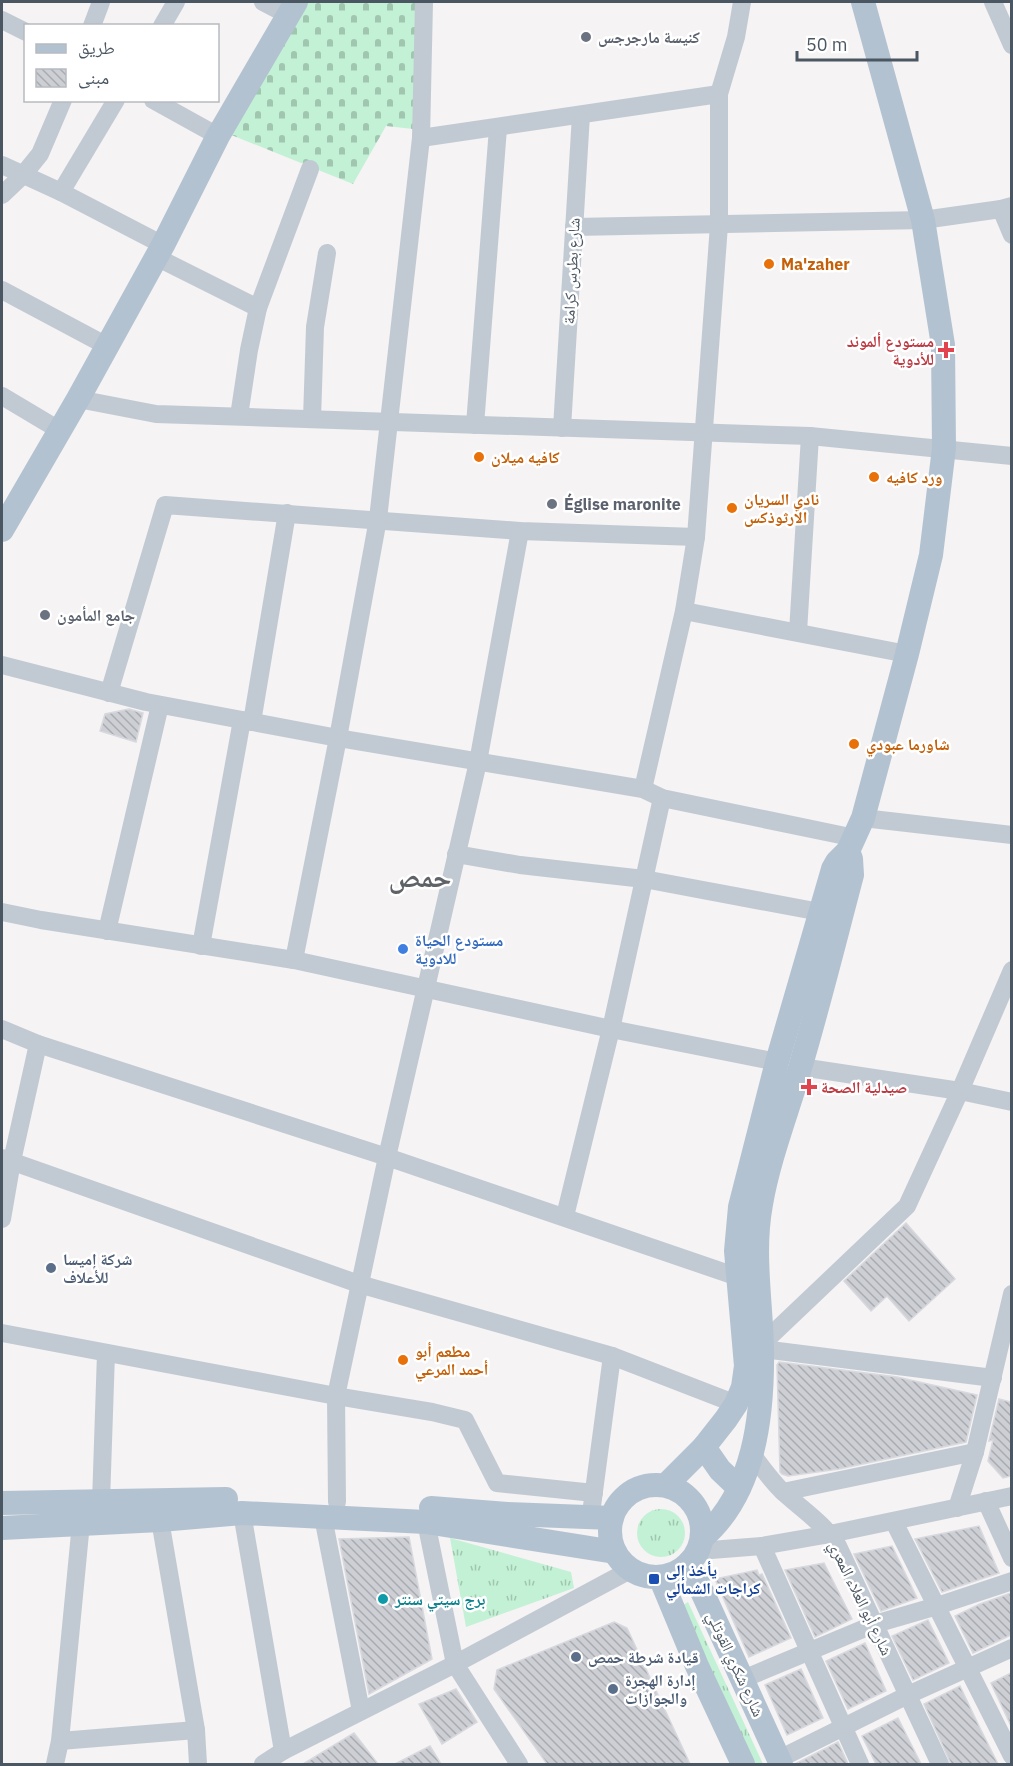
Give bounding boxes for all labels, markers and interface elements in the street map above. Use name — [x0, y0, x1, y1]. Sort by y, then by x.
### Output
legend — [24, 24, 219, 102]
scale bar — [797, 24, 917, 62]
place label: كنيسة مارجرجس — [598, 27, 700, 47]
marker: كنيسة مارجرجس — [579, 30, 593, 44]
text: 50 m — [806, 33, 848, 56]
text: طريق — [78, 36, 115, 59]
text: مبنى — [78, 66, 109, 89]
street label: شارع بطرس كرامة — [558, 217, 585, 325]
place label: Ma'zaher — [781, 254, 850, 274]
marker: Ma'zaher — [762, 257, 776, 271]
place label: مستودع ألموند للأدوية — [847, 331, 934, 369]
marker: مستودع ألموند للأدوية — [939, 343, 953, 357]
place label: كافيه ميلان — [491, 447, 560, 467]
marker: كافيه ميلان — [472, 450, 486, 464]
place label: ورد كافيه — [886, 467, 943, 487]
marker: ورد كافيه — [867, 470, 881, 484]
place label: نادي السريان الارثوذكس — [744, 489, 819, 527]
place label: Église maronite — [564, 493, 681, 514]
marker: Église maronite — [545, 497, 559, 511]
marker: نادي السريان الارثوذكس — [725, 501, 739, 515]
place label: جامع المأمون — [57, 605, 135, 626]
marker: جامع المأمون — [38, 608, 52, 622]
place label: شاورما عبودي — [866, 734, 950, 757]
marker: شاورما عبودي — [847, 737, 861, 751]
district label: حمص — [389, 858, 451, 895]
place label: مستودع الحياة للادوية — [415, 930, 503, 968]
marker: مستودع الحياة للادوية — [396, 942, 410, 956]
place label: صيدلية الصحة — [821, 1077, 907, 1097]
marker: صيدلية الصحة — [802, 1080, 816, 1094]
place label: شركة إميسا للأعلاف — [63, 1249, 132, 1287]
marker: شركة إميسا للأعلاف — [44, 1261, 58, 1275]
place label: مطعم أبو أحمد المرعي — [415, 1341, 488, 1382]
marker: مطعم أبو أحمد المرعي — [396, 1353, 410, 1367]
street label: شارع أبو العلاء المعري — [822, 1538, 897, 1660]
place label: يأخذ إلى كراجات الشمالي — [666, 1560, 761, 1601]
marker: يأخذ إلى كراجات الشمالي — [647, 1572, 661, 1586]
place label: برج سيتي سنتر — [394, 1589, 485, 1612]
marker: برج سيتي سنتر — [376, 1592, 390, 1606]
street label: شارع شكري القوتلي — [700, 1608, 769, 1721]
place label: قيادة شرطة حمص — [588, 1647, 699, 1667]
marker: قيادة شرطة حمص — [569, 1650, 583, 1664]
place label: إدارة الهجرة والجوازات — [625, 1670, 696, 1708]
marker: إدارة الهجرة والجوازات — [606, 1682, 620, 1696]

